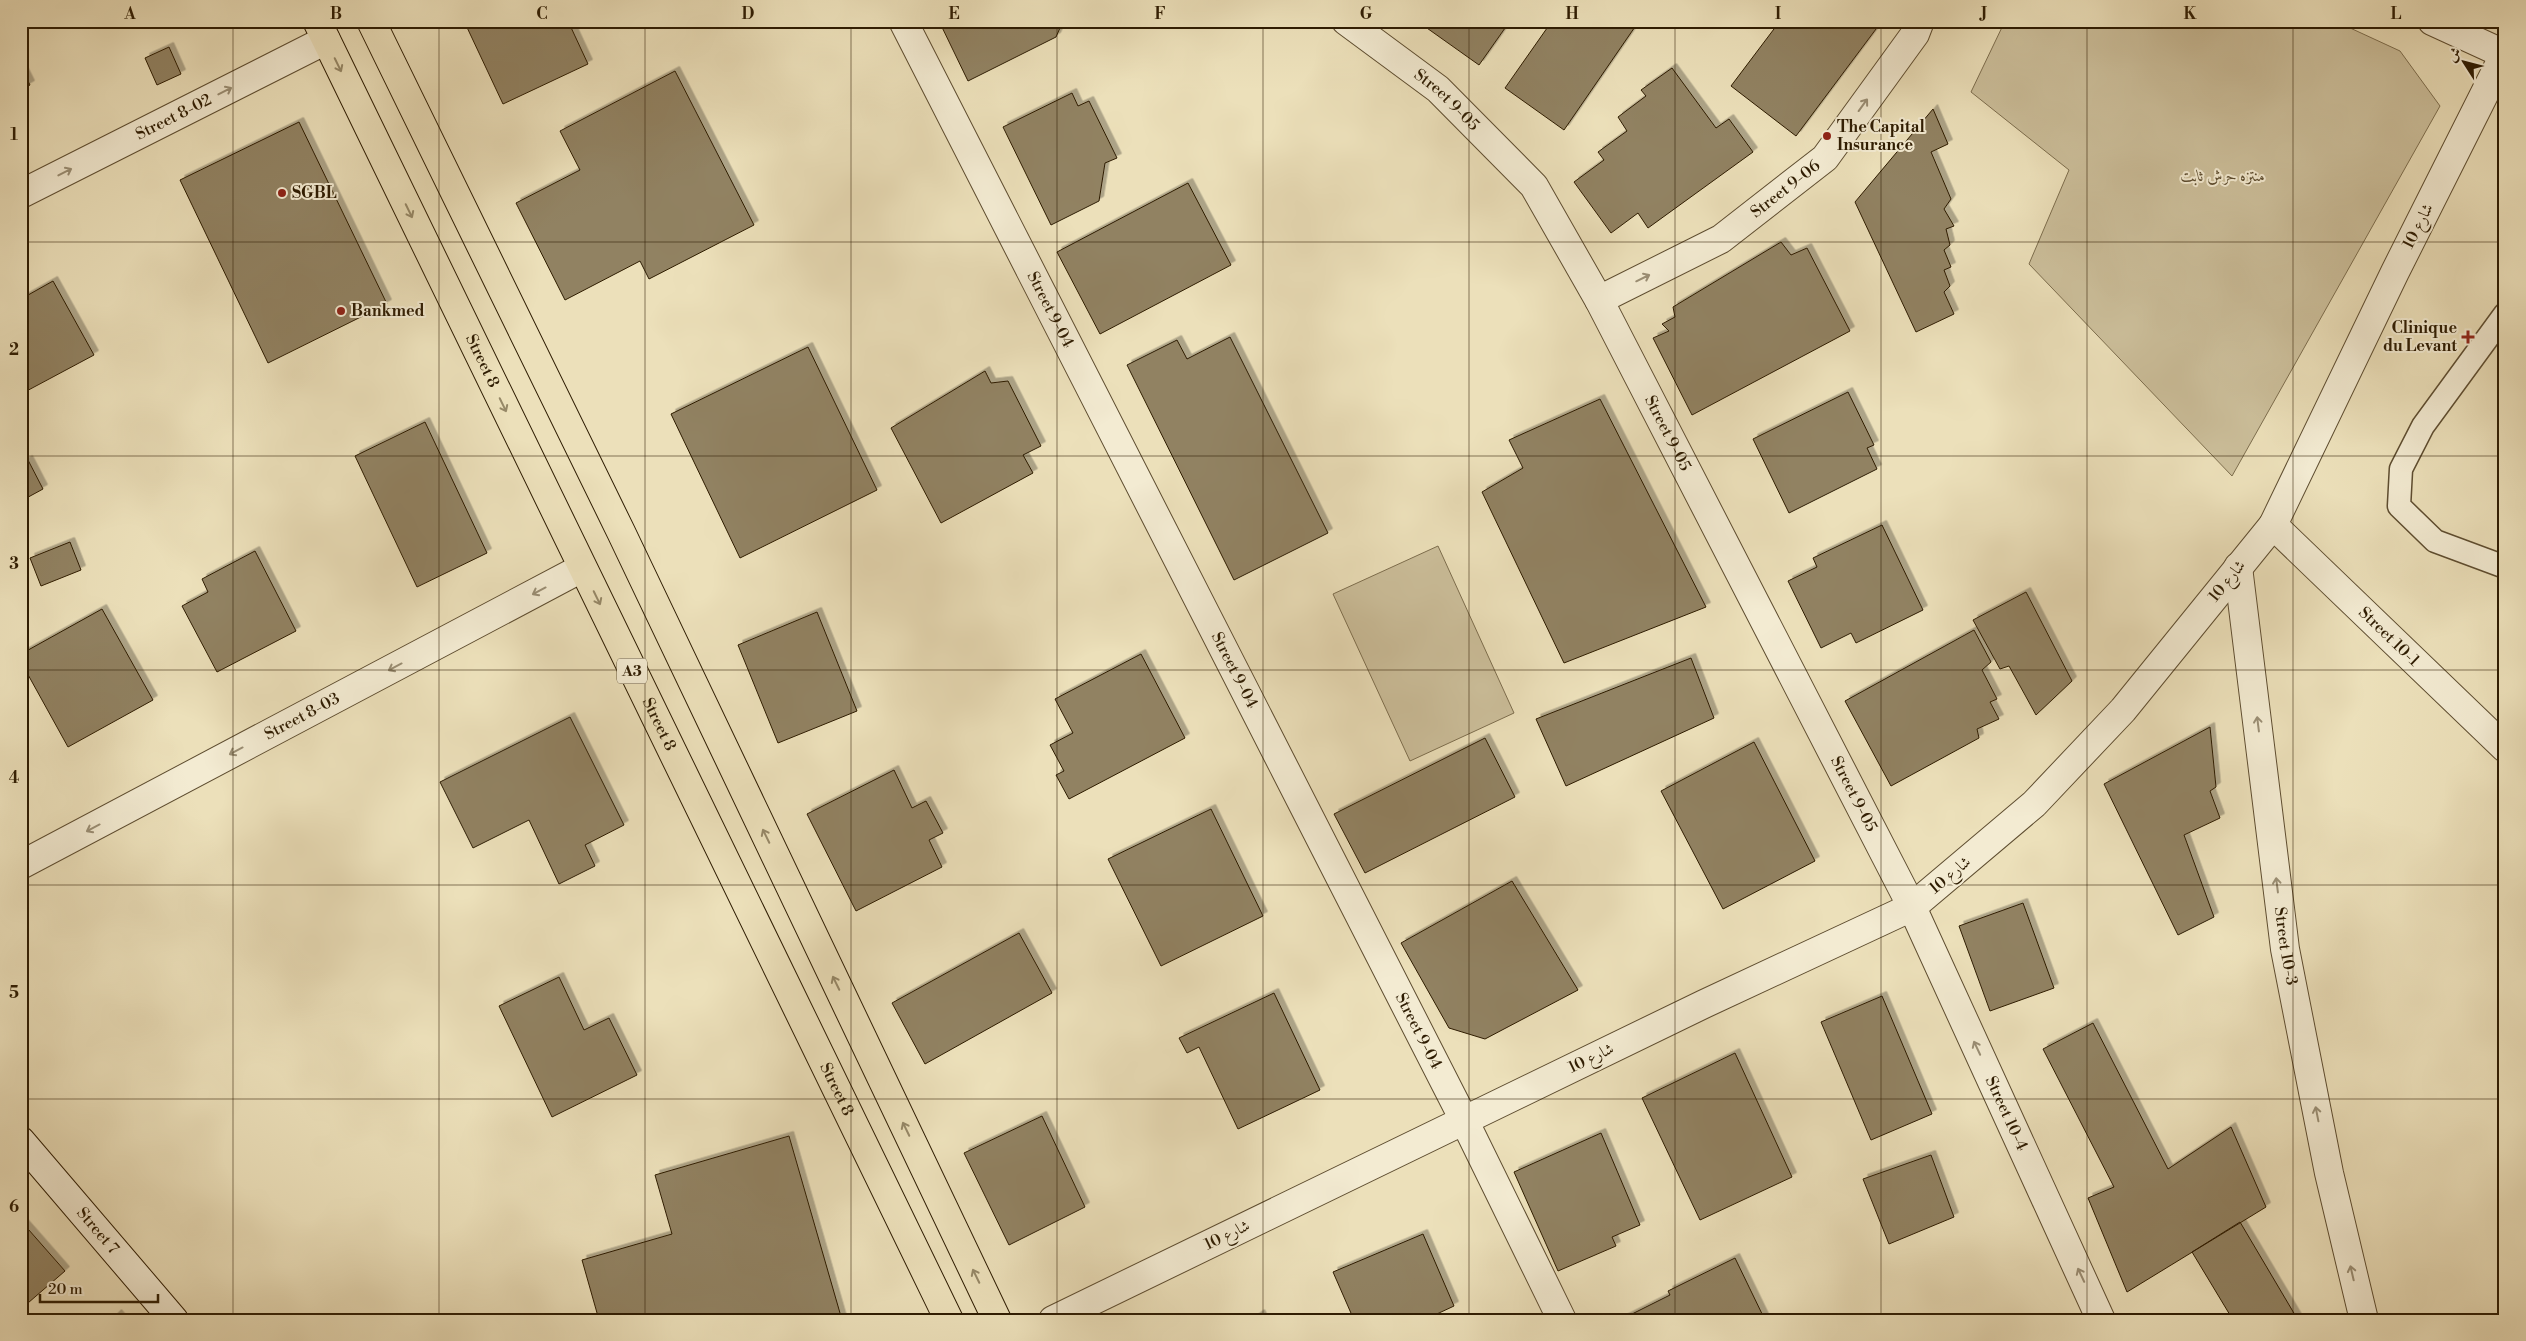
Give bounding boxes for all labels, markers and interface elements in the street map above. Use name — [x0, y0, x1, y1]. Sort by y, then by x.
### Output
text: A — [123, 4, 136, 24]
text: B — [330, 4, 342, 24]
text: C — [536, 4, 548, 24]
text: D — [742, 4, 755, 24]
text: E — [948, 4, 960, 24]
text: F — [1154, 4, 1166, 24]
text: G — [1360, 4, 1373, 24]
text: H — [1565, 4, 1579, 24]
text: I — [1775, 4, 1781, 24]
text: J — [1979, 4, 1987, 24]
text: K — [2184, 4, 2198, 24]
text: L — [2391, 4, 2402, 24]
north arrow — [2438, 38, 2488, 88]
text: ش — [2443, 44, 2466, 66]
one-way arrow — [334, 57, 343, 72]
street label: Street 9-05 — [1410, 65, 1484, 135]
one-way arrow — [217, 86, 232, 95]
street label: Street 8-02 — [132, 89, 215, 144]
one-way arrow — [1858, 99, 1869, 112]
place label: The Capital Insurance — [1837, 117, 1925, 155]
text: 1 — [10, 125, 18, 145]
marker: The Capital Insurance — [1821, 130, 1833, 142]
street label: Street 9-06 — [1746, 155, 1825, 222]
park label: منتزه حرش ثابت — [2181, 166, 2265, 186]
one-way arrow — [57, 167, 72, 176]
place label: SGBL — [292, 183, 337, 203]
marker: SGBL — [276, 187, 288, 199]
street label: شارع 10 — [2398, 200, 2440, 253]
one-way arrow — [405, 203, 414, 218]
street label: Street 9-04 — [1023, 268, 1078, 351]
one-way arrow — [1635, 273, 1650, 283]
place label: Bankmed — [351, 301, 425, 321]
marker: Bankmed — [335, 305, 347, 317]
place label: Clinique du Levant — [2383, 318, 2457, 356]
marker: Clinique du Levant — [2461, 330, 2475, 344]
street label: Street 8 — [461, 331, 504, 391]
text: 2 — [9, 340, 19, 360]
street label: Street 9-05 — [1640, 392, 1696, 475]
one-way arrow — [498, 397, 508, 412]
text: 3 — [9, 554, 19, 574]
street label: شارع 10 — [2204, 556, 2252, 608]
one-way arrow — [532, 586, 546, 596]
one-way arrow — [592, 590, 602, 605]
street label: Street 10-1 — [2354, 603, 2424, 671]
street label: Street 9-04 — [1207, 629, 1262, 712]
road number: A3 — [617, 658, 647, 684]
one-way arrow — [388, 663, 403, 672]
street label: Street 8-03 — [261, 688, 343, 744]
street label: Street 8 — [638, 694, 681, 754]
one-way arrow — [2253, 716, 2263, 732]
one-way arrow — [229, 747, 244, 756]
street label: Street 9-05 — [1826, 753, 1882, 835]
text: 4 — [9, 768, 20, 788]
one-way arrow — [86, 823, 100, 833]
one-way arrow — [761, 829, 770, 844]
street label: شارع 10 — [1925, 852, 1977, 900]
one-way arrow — [2272, 877, 2282, 893]
street label: Street 10-3 — [2270, 906, 2302, 987]
one-way arrow — [831, 975, 841, 990]
text: 5 — [9, 983, 19, 1003]
street label: Street 9-04 — [1391, 990, 1447, 1073]
street label: شارع 10 — [1565, 1038, 1618, 1080]
one-way arrow — [1971, 1041, 1981, 1056]
street label: Street 8 — [815, 1059, 858, 1119]
street label: Street 10-4 — [1981, 1073, 2032, 1154]
one-way arrow — [2312, 1106, 2322, 1122]
one-way arrow — [901, 1122, 910, 1137]
text: 6 — [9, 1197, 19, 1217]
street label: Street 7 — [72, 1203, 123, 1258]
street label: شارع 10 — [1201, 1215, 1254, 1257]
one-way arrow — [2347, 1265, 2356, 1281]
one-way arrow — [2075, 1268, 2085, 1283]
one-way arrow — [971, 1269, 980, 1284]
scale bar — [40, 1271, 158, 1303]
text: 20 m — [48, 1280, 83, 1299]

